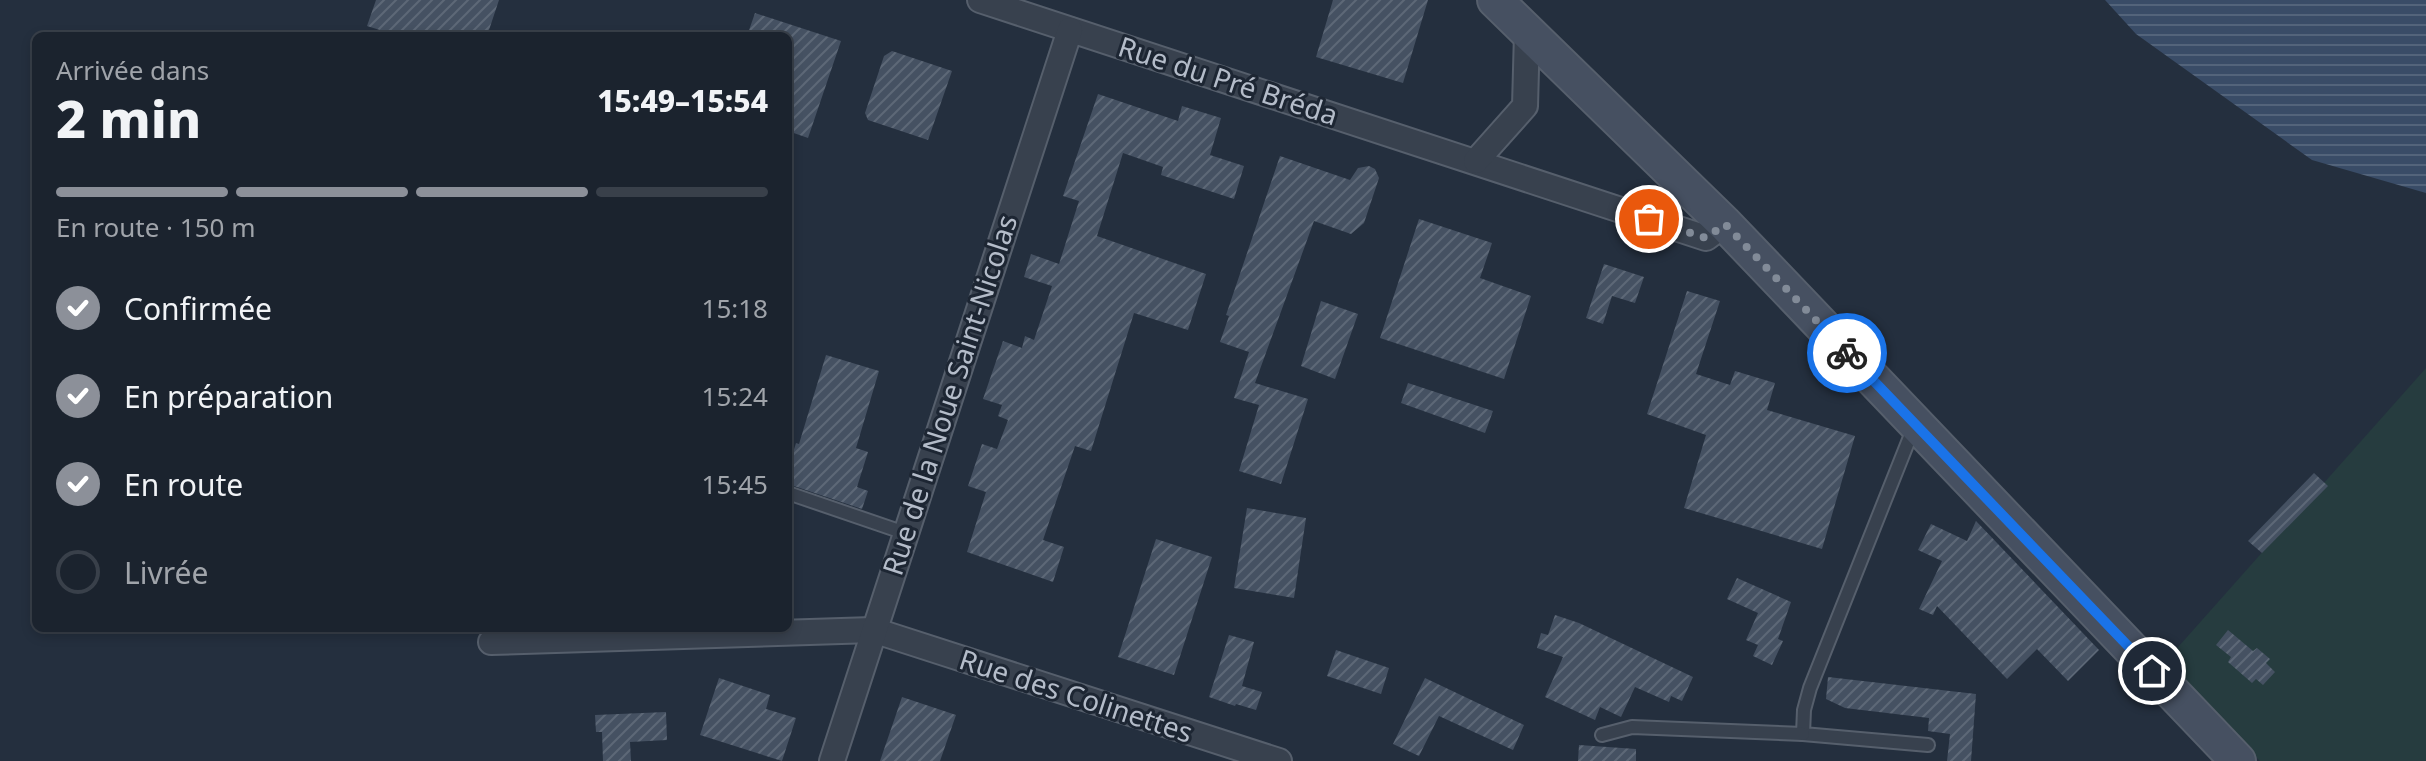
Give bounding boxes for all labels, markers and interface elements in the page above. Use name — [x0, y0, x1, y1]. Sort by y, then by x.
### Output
street label: Rue du Pré Bréda — [1114, 27, 1343, 133]
text: Arrivée dans — [56, 52, 209, 88]
text: 15:49–15:54 — [597, 80, 768, 121]
text: 2 min — [56, 82, 201, 153]
pin — [1615, 185, 1683, 253]
icon: bag — [1627, 197, 1671, 241]
text: En route · 150 m — [56, 209, 256, 245]
street label: Rue de la Noue Saint-Nicolas — [873, 210, 1025, 580]
icon: check — [56, 286, 100, 330]
text: Confirmée — [124, 288, 272, 329]
text: 15:18 — [702, 290, 768, 326]
courier — [1807, 313, 1887, 393]
icon: bike — [1825, 331, 1869, 375]
icon: check — [56, 374, 100, 418]
text: En préparation — [124, 376, 333, 417]
text: 15:24 — [702, 378, 768, 414]
icon: check — [56, 462, 100, 506]
text: En route — [124, 464, 243, 505]
text: 15:45 — [702, 466, 768, 502]
text: Livrée — [124, 552, 208, 593]
pin — [2118, 637, 2186, 705]
street label: Rue des Colinettes — [955, 639, 1198, 751]
icon: home — [2130, 649, 2174, 693]

